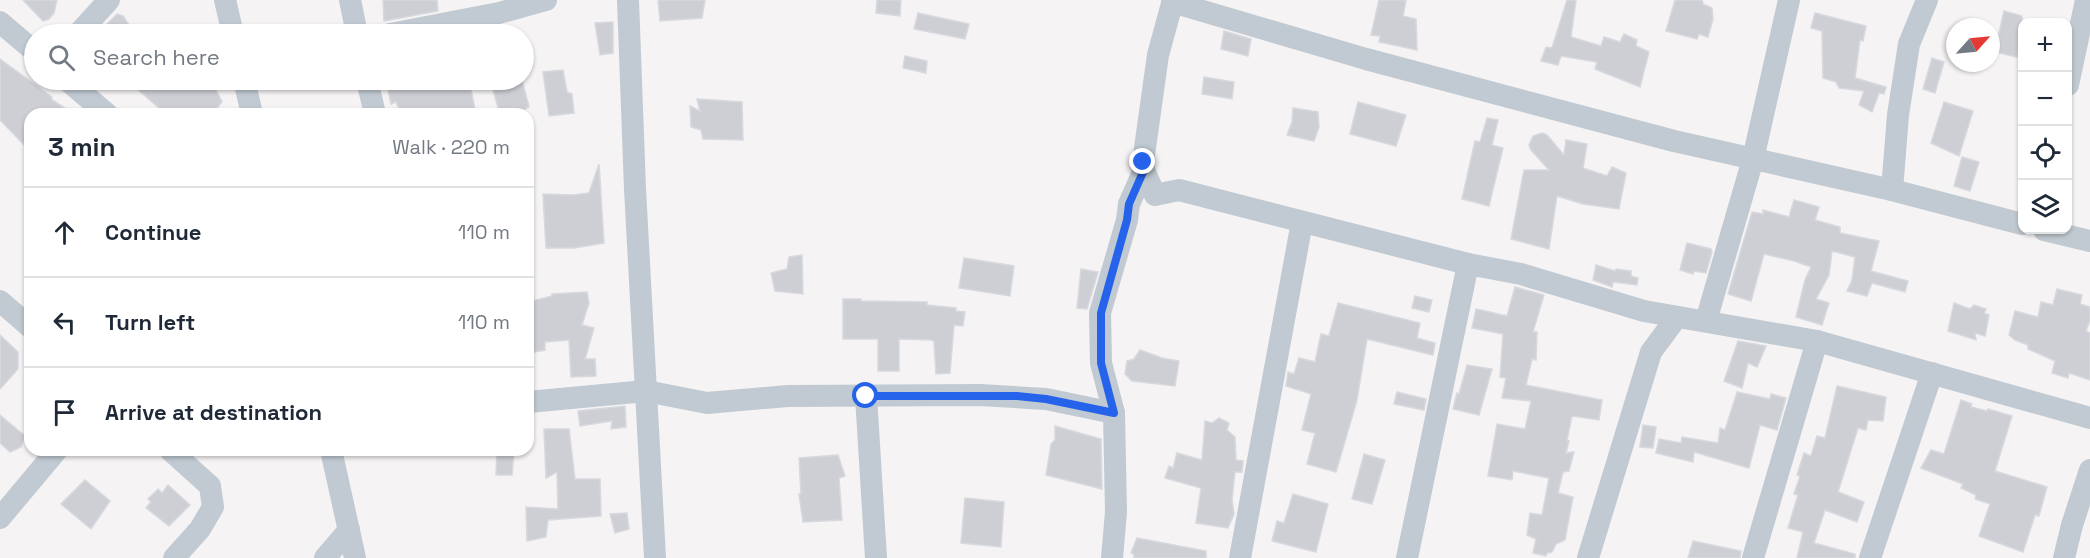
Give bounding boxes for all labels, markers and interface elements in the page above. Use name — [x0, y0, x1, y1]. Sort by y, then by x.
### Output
north arrow — [1946, 18, 2000, 72]
map controls — [2018, 18, 2072, 234]
button: + — [2018, 18, 2072, 72]
search box — [24, 24, 534, 90]
icon: search — [45, 41, 78, 74]
text: Search here — [93, 43, 220, 71]
button: − — [2018, 72, 2072, 126]
button: locate — [2018, 126, 2072, 180]
text: 3 min — [48, 130, 116, 164]
text: Walk · 220 m — [392, 134, 510, 160]
route end — [1129, 148, 1155, 174]
button: layers — [2018, 180, 2072, 234]
icon: ahead — [48, 216, 81, 249]
text: Continue — [105, 218, 201, 246]
text: 110 m — [458, 219, 510, 245]
icon: left — [48, 306, 81, 339]
text: Turn left — [105, 308, 195, 336]
text: 110 m — [458, 309, 510, 335]
route start — [852, 382, 878, 408]
icon: arrive — [48, 396, 81, 429]
text: Arrive at destination — [105, 398, 322, 426]

